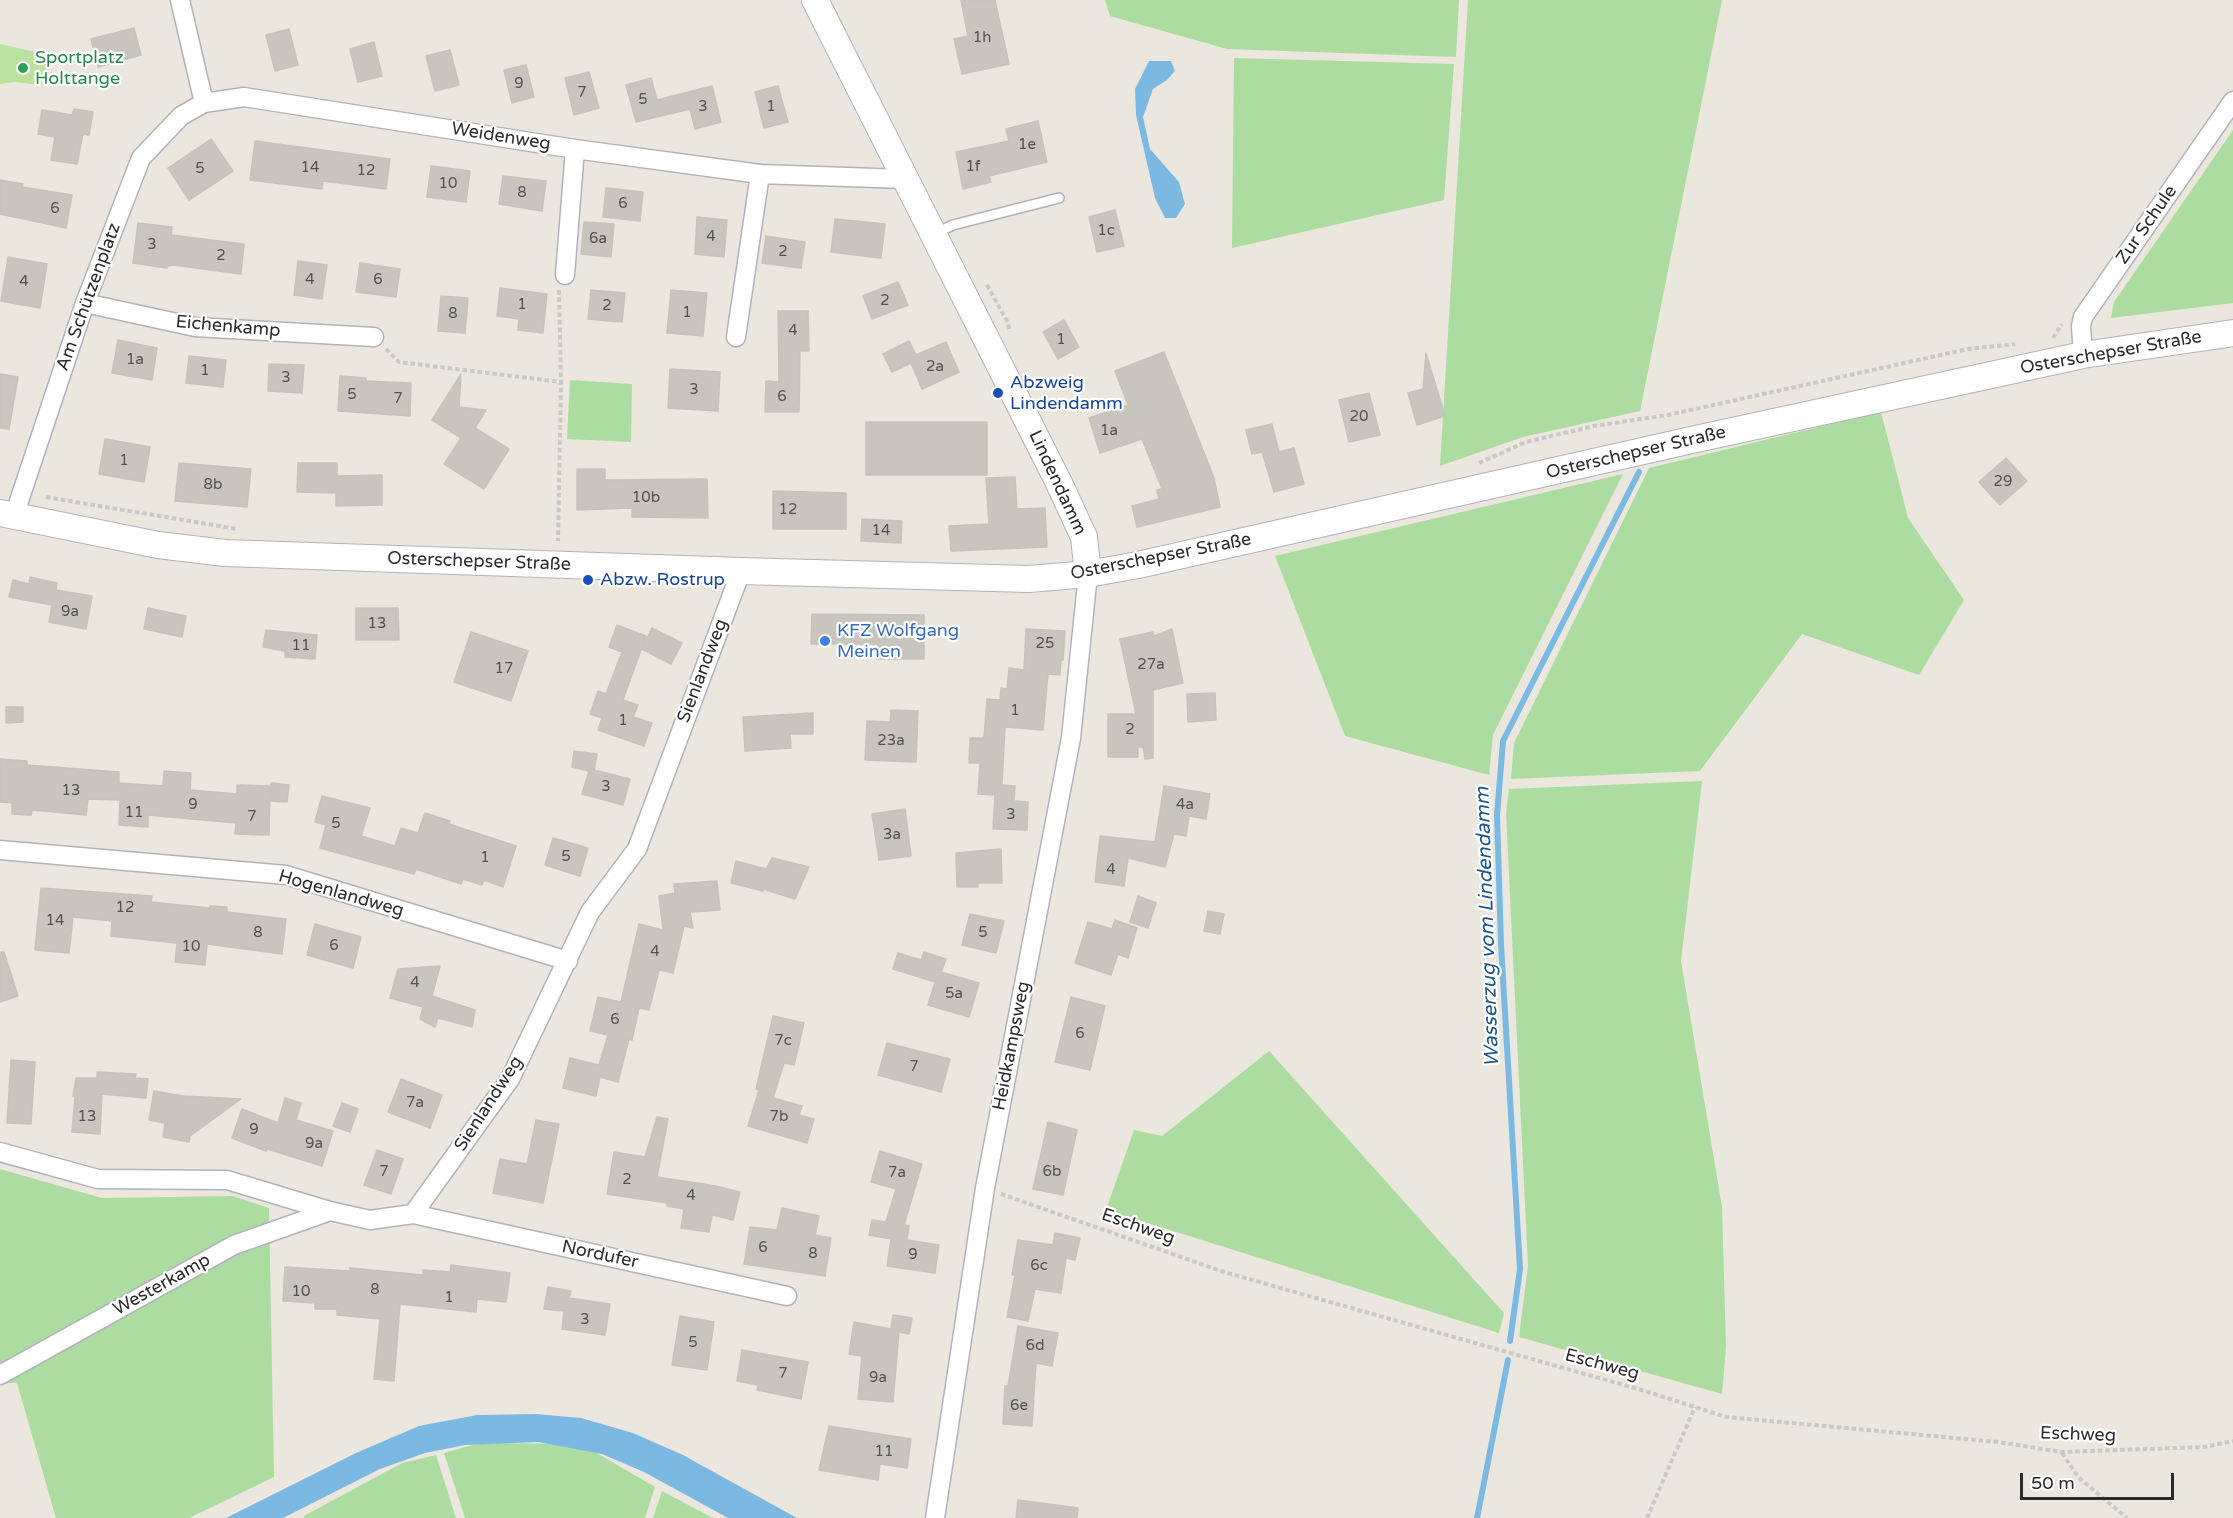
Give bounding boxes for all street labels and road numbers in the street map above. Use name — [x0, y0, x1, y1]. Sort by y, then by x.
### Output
street label: Weidenweg — [450, 119, 552, 155]
street label: Zur Schule — [2112, 181, 2182, 269]
street label: Am Schützenplatz — [52, 220, 126, 374]
street label: Eichenkamp — [175, 312, 281, 342]
street label: Osterschepser Straße — [2019, 326, 2203, 380]
street label: Osterschepser Straße — [1544, 422, 1728, 484]
street label: Lindendamm — [1023, 427, 1091, 539]
street label: Osterschepser Straße — [1069, 529, 1253, 585]
street label: Osterschepser Straße — [387, 548, 571, 576]
street label: Sienlandweg — [673, 616, 733, 726]
street label: Hogenlandweg — [276, 866, 406, 922]
street label: Heidkampsweg — [989, 980, 1035, 1112]
street label: Sienlandweg — [450, 1052, 528, 1156]
street label: Eschweg — [1099, 1204, 1177, 1250]
street label: Nordufer — [560, 1236, 640, 1274]
street label: Westerkamp — [110, 1249, 214, 1321]
street label: Eschweg — [1562, 1345, 1642, 1385]
street label: Eschweg — [2040, 1423, 2116, 1447]

